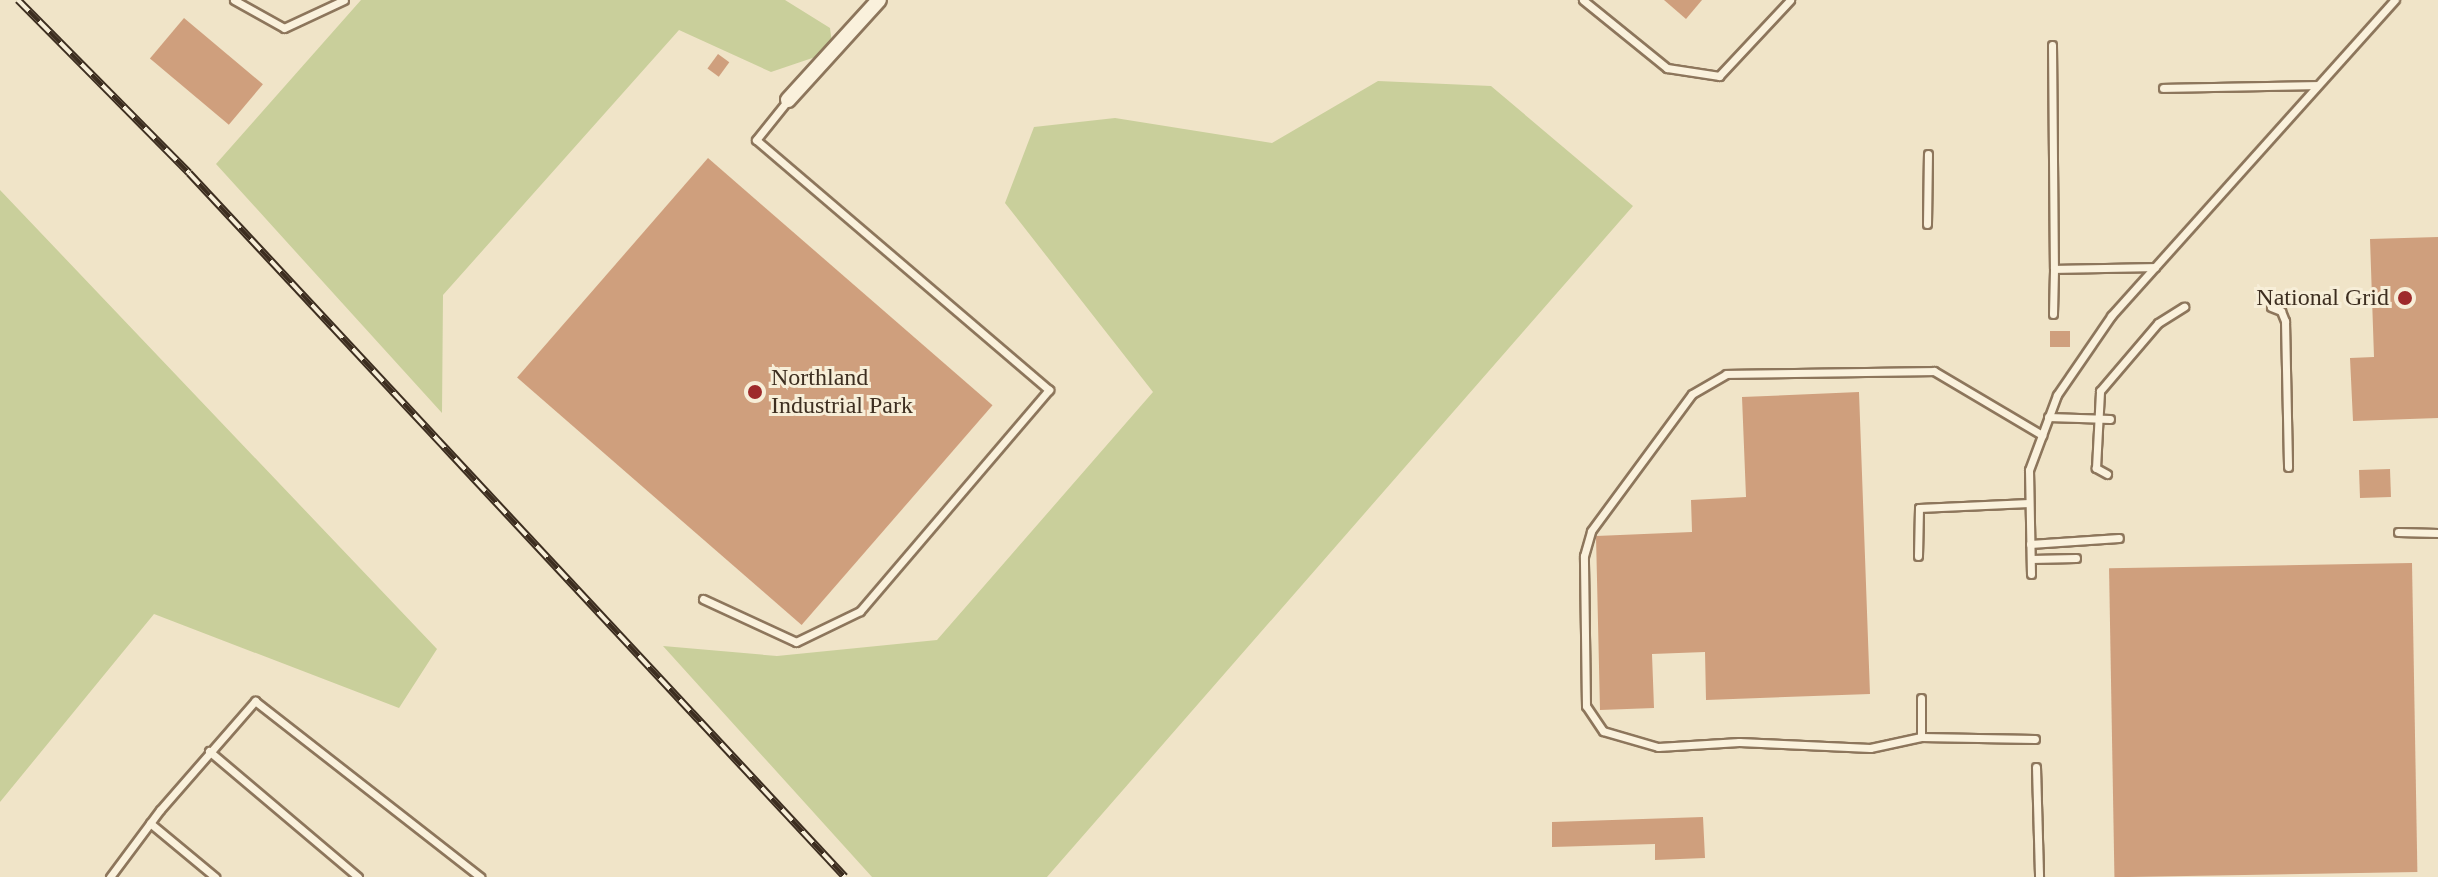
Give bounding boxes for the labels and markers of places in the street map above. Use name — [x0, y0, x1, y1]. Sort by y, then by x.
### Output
place label: National Grid — [2256, 284, 2389, 312]
marker: National Grid — [2396, 289, 2414, 307]
place label: Northland Industrial Park — [771, 364, 913, 420]
marker: Northland Industrial Park — [746, 383, 764, 401]

